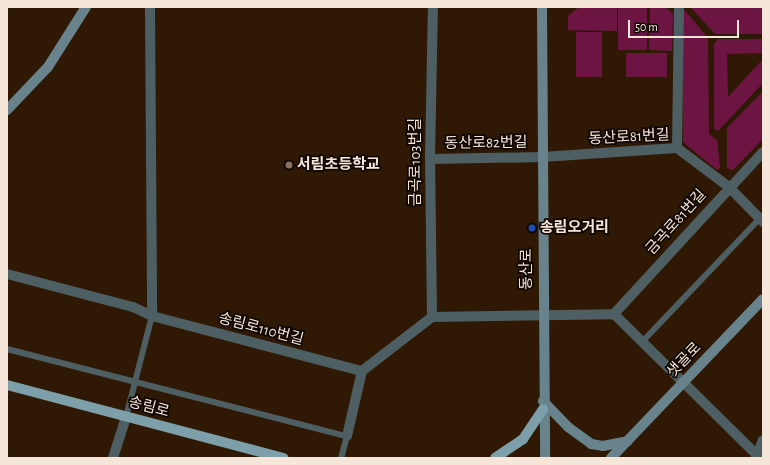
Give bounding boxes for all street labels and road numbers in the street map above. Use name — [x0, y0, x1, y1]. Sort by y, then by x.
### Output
street label: 금곡로103번길 — [407, 118, 425, 206]
street label: 동산로81번길 — [588, 126, 670, 148]
street label: 동산로82번길 — [444, 133, 528, 153]
street label: 금곡로81번길 — [642, 186, 710, 258]
street label: 동산로 — [518, 248, 536, 290]
street label: 송림로110번길 — [217, 309, 305, 349]
street label: 샛골로 — [663, 339, 705, 381]
street label: 송림로 — [127, 393, 171, 421]

